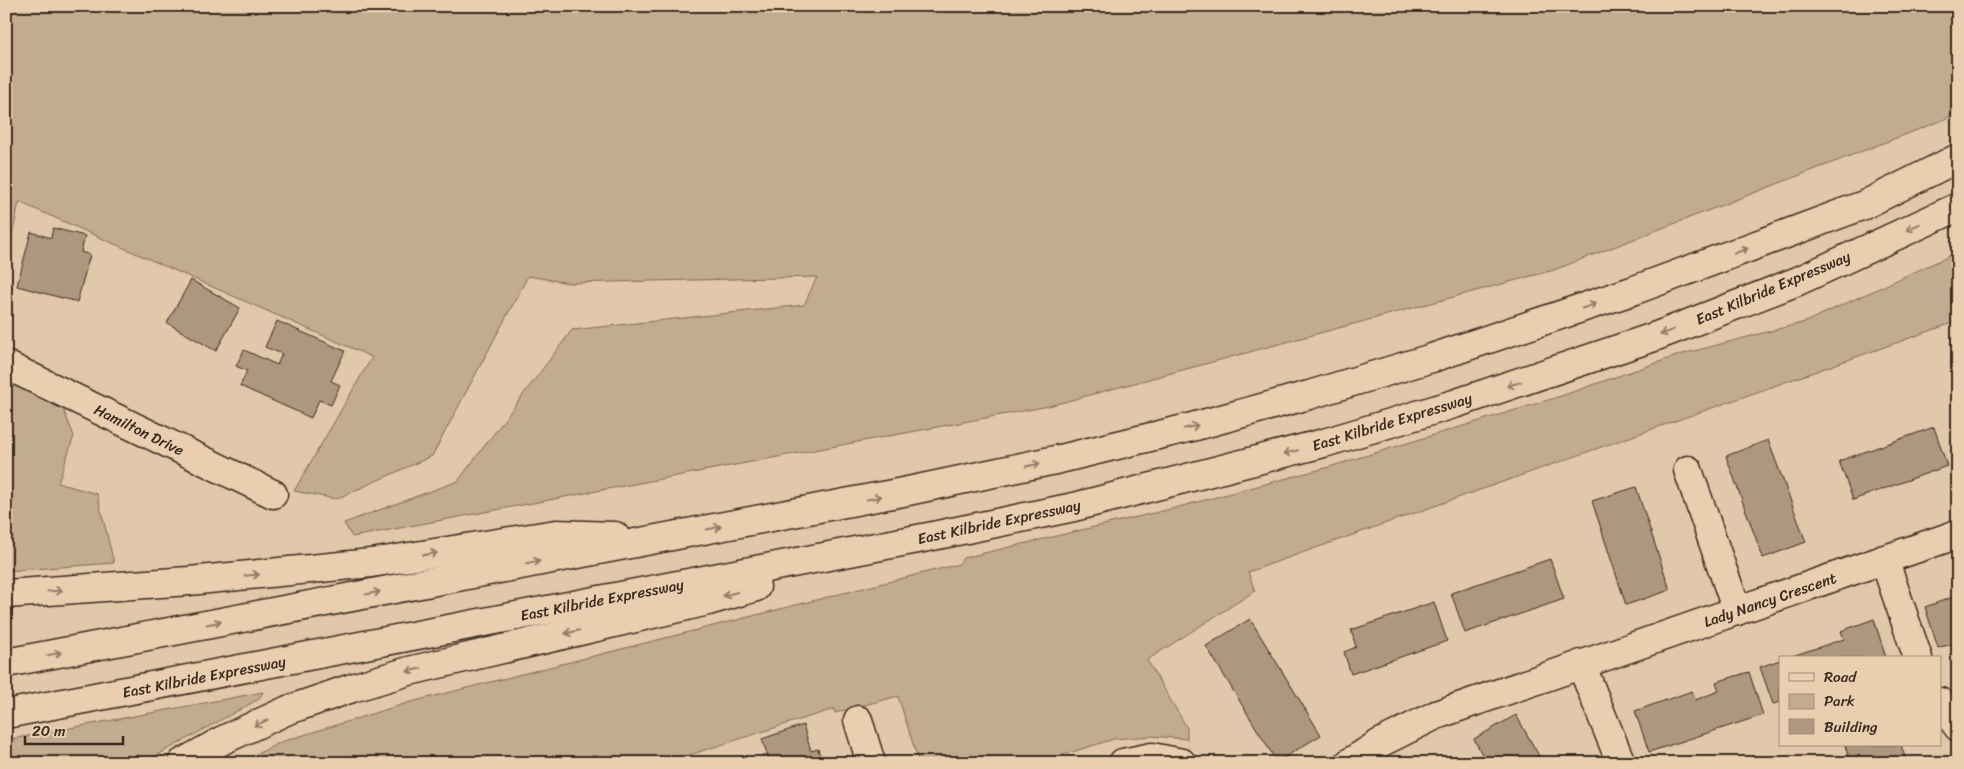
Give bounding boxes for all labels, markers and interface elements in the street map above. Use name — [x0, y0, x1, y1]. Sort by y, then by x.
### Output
one-way arrow — [1906, 222, 1921, 232]
street label: East Kilbride Expressway — [1691, 244, 1855, 332]
one-way arrow — [1733, 246, 1748, 255]
one-way arrow — [1580, 301, 1596, 311]
one-way arrow — [1660, 328, 1675, 337]
one-way arrow — [1506, 380, 1522, 389]
street label: East Kilbride Expressway — [1309, 385, 1475, 459]
street label: Hamilton Drive — [89, 397, 189, 463]
one-way arrow — [1182, 422, 1198, 432]
one-way arrow — [1284, 447, 1300, 457]
one-way arrow — [1024, 460, 1040, 469]
one-way arrow — [865, 492, 881, 502]
street label: East Kilbride Expressway — [915, 492, 1083, 552]
one-way arrow — [706, 523, 722, 532]
one-way arrow — [422, 549, 438, 559]
one-way arrow — [525, 557, 541, 567]
street label: Lady Nancy Crescent — [1700, 565, 1840, 635]
one-way arrow — [243, 571, 259, 580]
street label: East Kilbride Expressway — [518, 571, 686, 629]
one-way arrow — [47, 586, 63, 595]
one-way arrow — [365, 588, 381, 597]
one-way arrow — [723, 590, 739, 600]
one-way arrow — [205, 618, 221, 628]
one-way arrow — [565, 628, 581, 637]
one-way arrow — [46, 648, 62, 658]
street label: East Kilbride Expressway — [120, 648, 288, 706]
legend — [1779, 656, 1942, 746]
text: Road — [1824, 664, 1857, 690]
one-way arrow — [407, 666, 423, 675]
text: Park — [1824, 688, 1855, 714]
scale bar — [25, 714, 122, 746]
text: Building — [1824, 714, 1878, 740]
text: 20 m — [32, 718, 66, 744]
one-way arrow — [254, 719, 269, 728]

